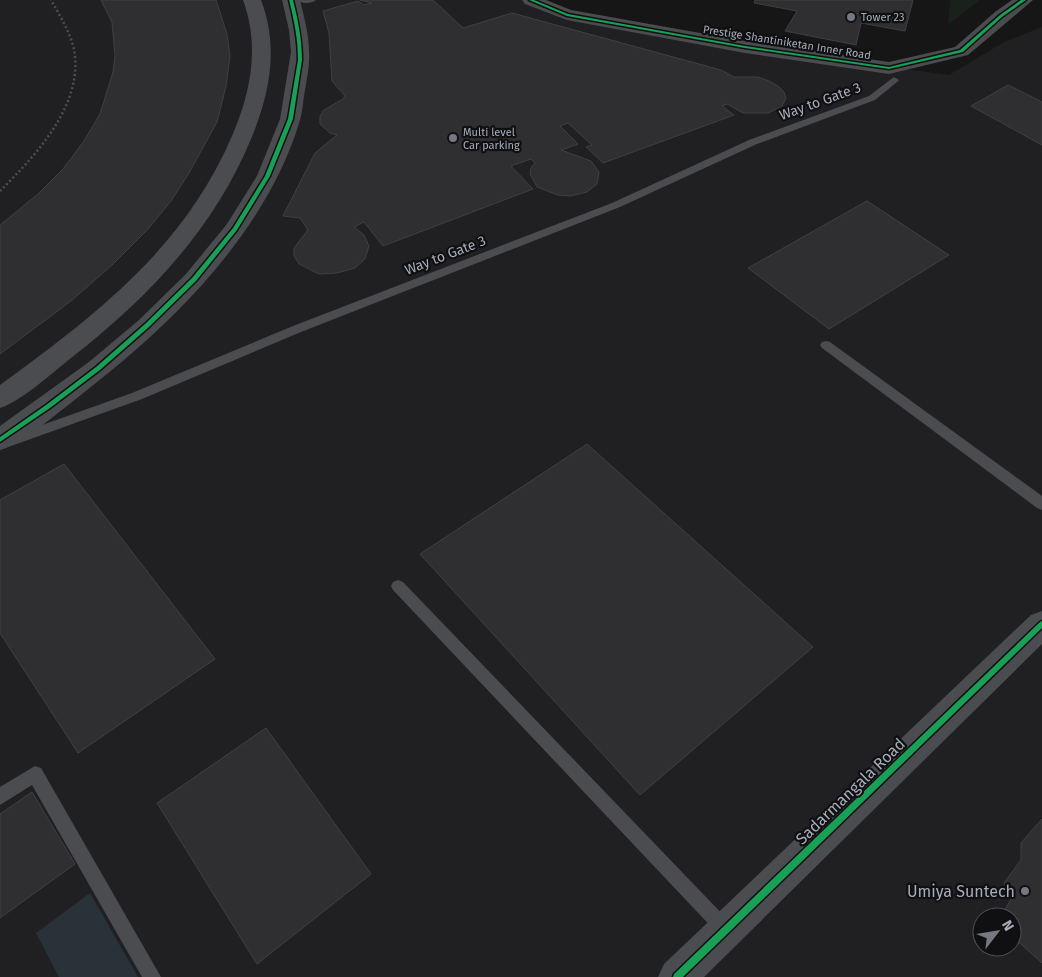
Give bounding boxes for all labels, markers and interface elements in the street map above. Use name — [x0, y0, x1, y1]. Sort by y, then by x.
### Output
marker: Tower 23 — [845, 11, 857, 23]
place label: Tower 23 — [861, 11, 904, 24]
street label: Prestige Shantiniketan Inner Road — [702, 23, 872, 62]
street label: Way to Gate 3 — [777, 79, 863, 124]
place label: Multi level Car parking — [463, 126, 520, 152]
marker: Multi level Car parking — [447, 132, 459, 144]
street label: Way to Gate 3 — [402, 232, 488, 279]
street label: Sadarmangala Road — [792, 734, 909, 848]
place label: Umiya Suntech — [907, 882, 1015, 901]
marker: Umiya Suntech — [1019, 885, 1031, 897]
north arrow — [972, 907, 1022, 957]
text: N — [998, 917, 1017, 934]

